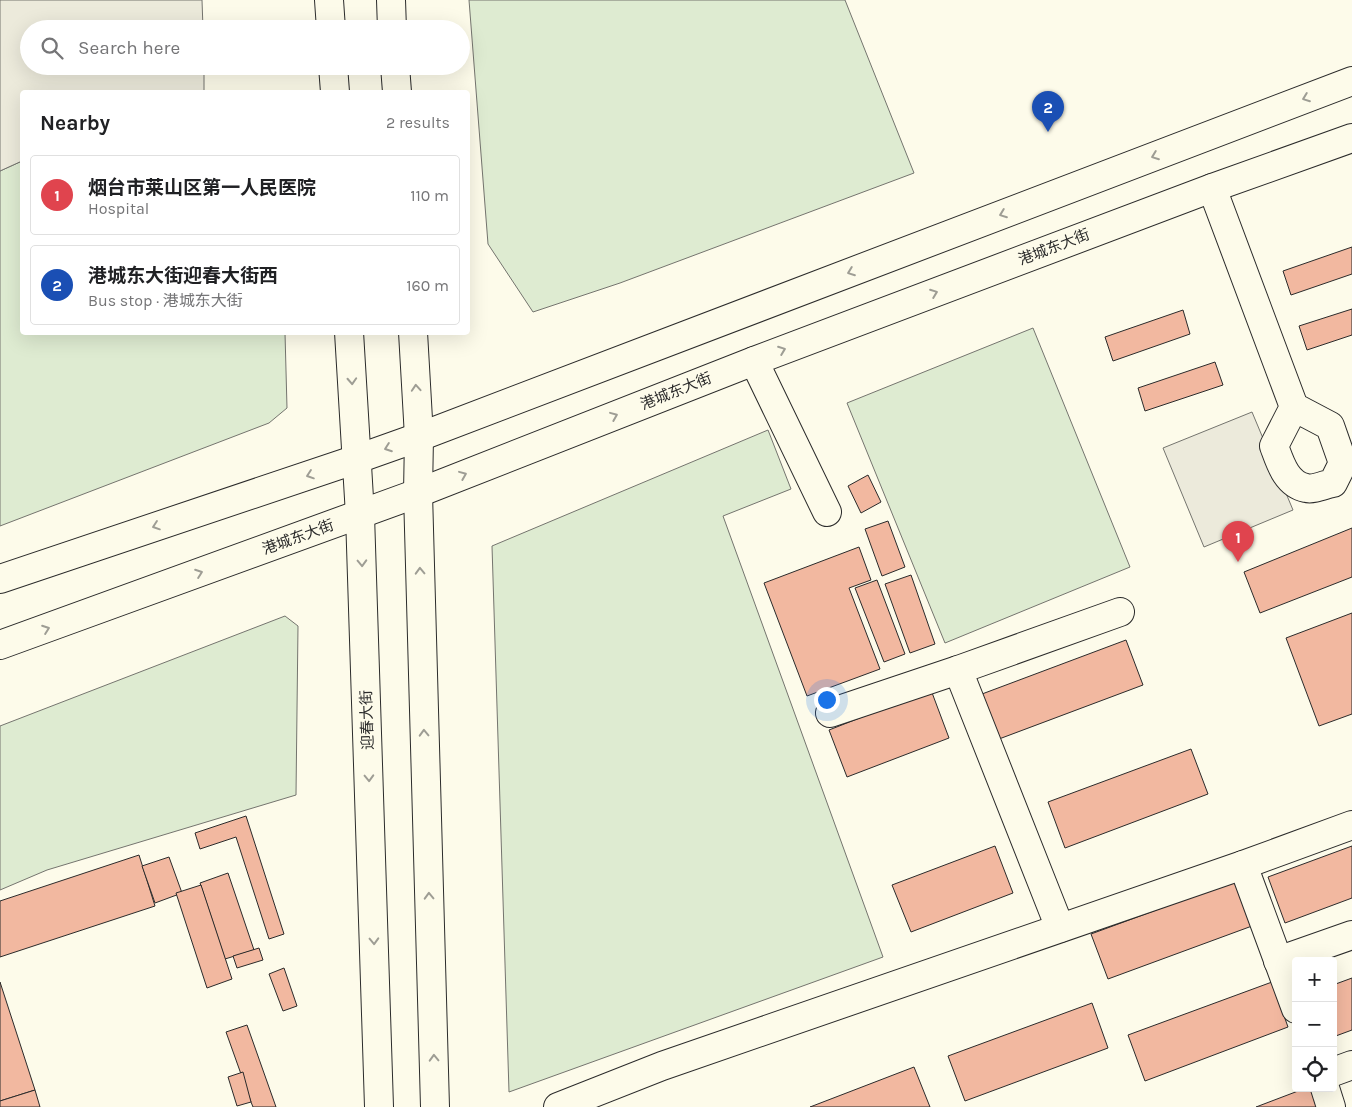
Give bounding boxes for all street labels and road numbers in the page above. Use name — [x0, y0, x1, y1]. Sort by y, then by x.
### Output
street label: 港城东大街 — [1016, 225, 1092, 269]
street label: 港城东大街 — [638, 369, 714, 413]
street label: 港城东大街 — [260, 516, 336, 558]
street label: 迎春大街 — [357, 690, 377, 750]

